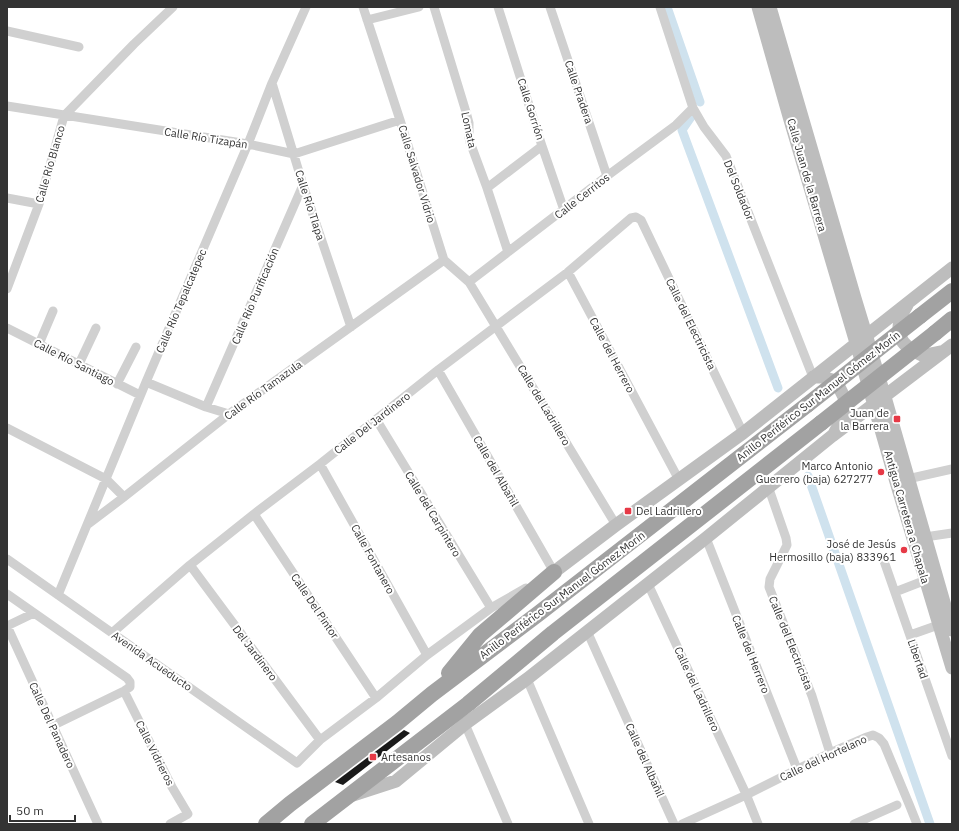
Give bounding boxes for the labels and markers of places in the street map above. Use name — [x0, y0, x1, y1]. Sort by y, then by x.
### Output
place label: Juan de la Barrera — [841, 406, 889, 433]
marker: Juan de la Barrera — [892, 414, 902, 424]
place label: Marco Antonio Guerrero (baja) 627277 — [756, 459, 873, 486]
marker: Marco Antonio Guerrero (baja) 627277 — [876, 467, 886, 477]
place label: Del Ladrillero — [636, 504, 702, 518]
marker: Del Ladrillero — [623, 506, 633, 516]
place label: José de Jesús Hermosillo (baja) 833961 — [769, 537, 896, 564]
marker: José de Jesús Hermosillo (baja) 833961 — [899, 545, 909, 555]
place label: Artesanos — [381, 750, 431, 764]
marker: Artesanos — [368, 752, 378, 762]

